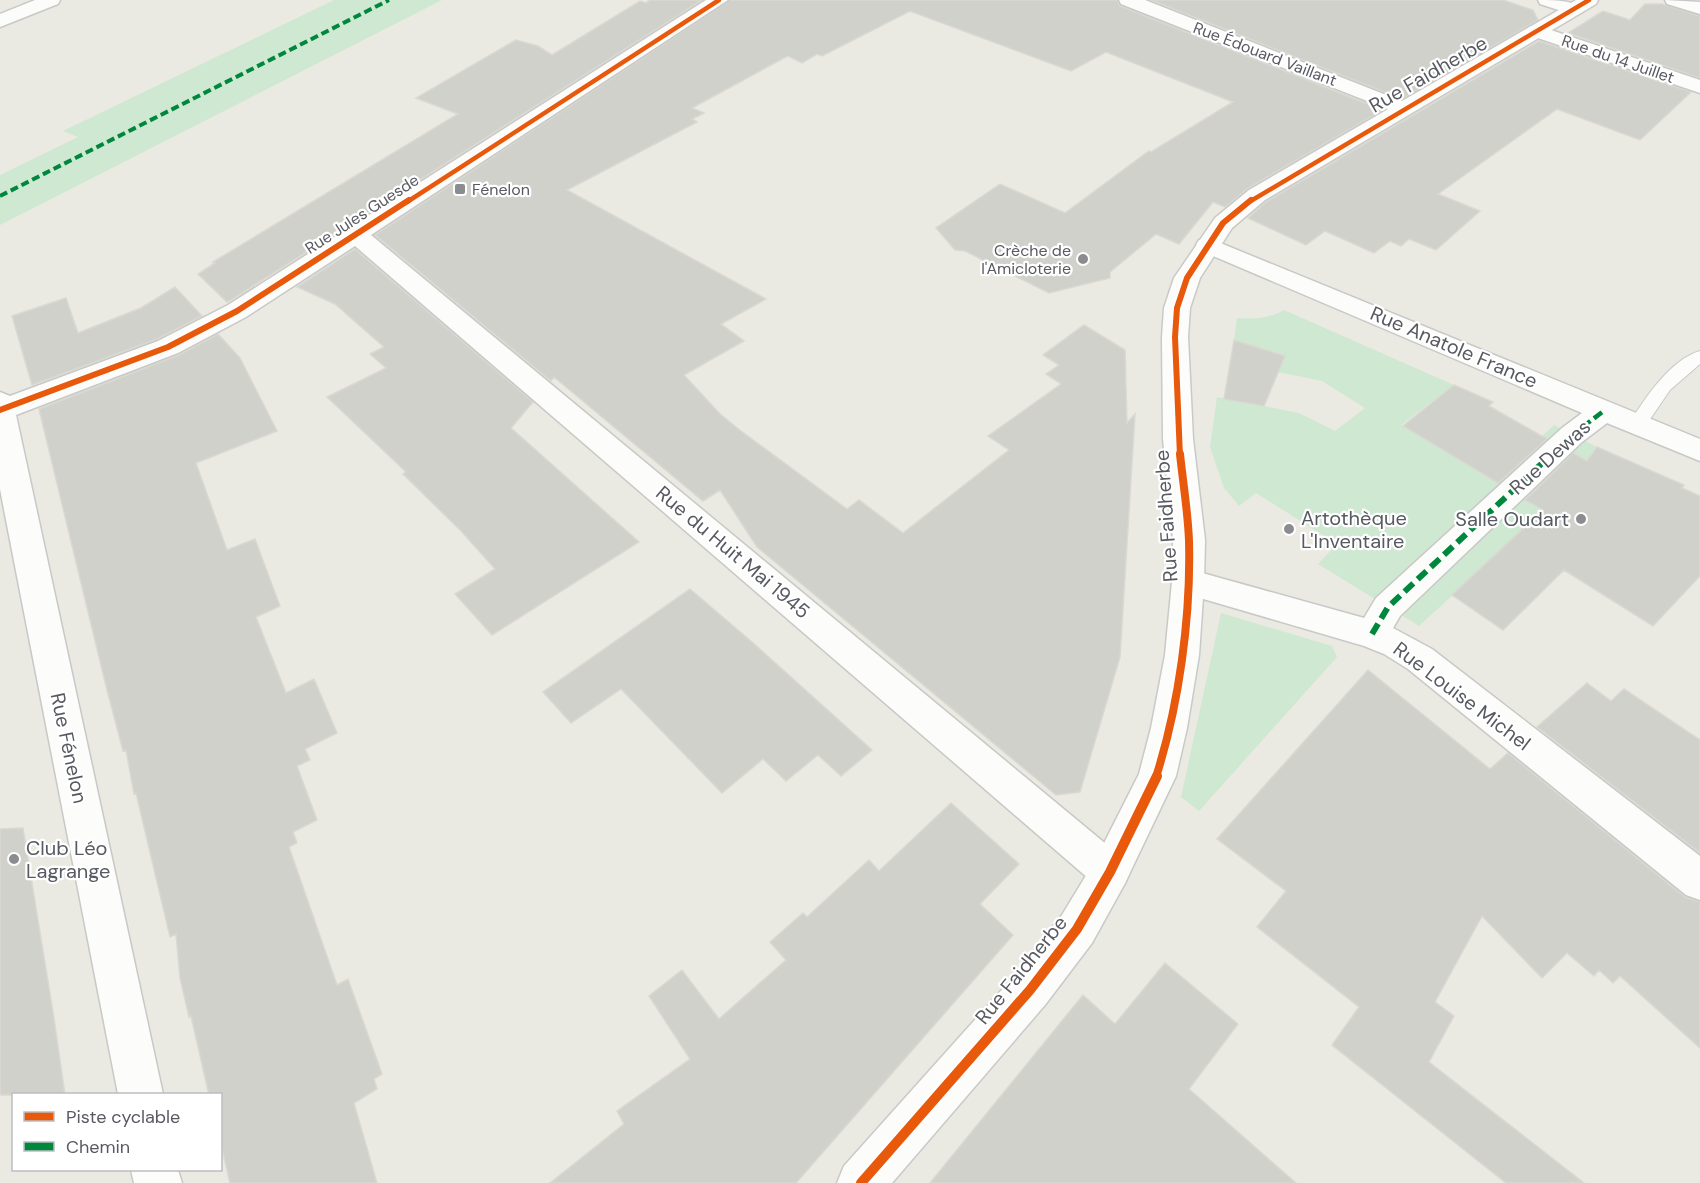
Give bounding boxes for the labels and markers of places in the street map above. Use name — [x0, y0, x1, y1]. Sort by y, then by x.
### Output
place label: Fénelon — [472, 179, 530, 200]
marker: Fénelon — [453, 182, 467, 196]
place label: Crèche de l'Amicloterie — [981, 240, 1071, 279]
marker: Crèche de l'Amicloterie — [1076, 252, 1090, 266]
place label: Artothèque L'Inventaire — [1301, 505, 1407, 554]
place label: Salle Oudart — [1455, 506, 1569, 532]
marker: Salle Oudart — [1574, 512, 1588, 526]
marker: Artothèque L'Inventaire — [1282, 522, 1296, 536]
place label: Club Léo Lagrange — [26, 835, 110, 884]
marker: Club Léo Lagrange — [7, 852, 21, 866]

